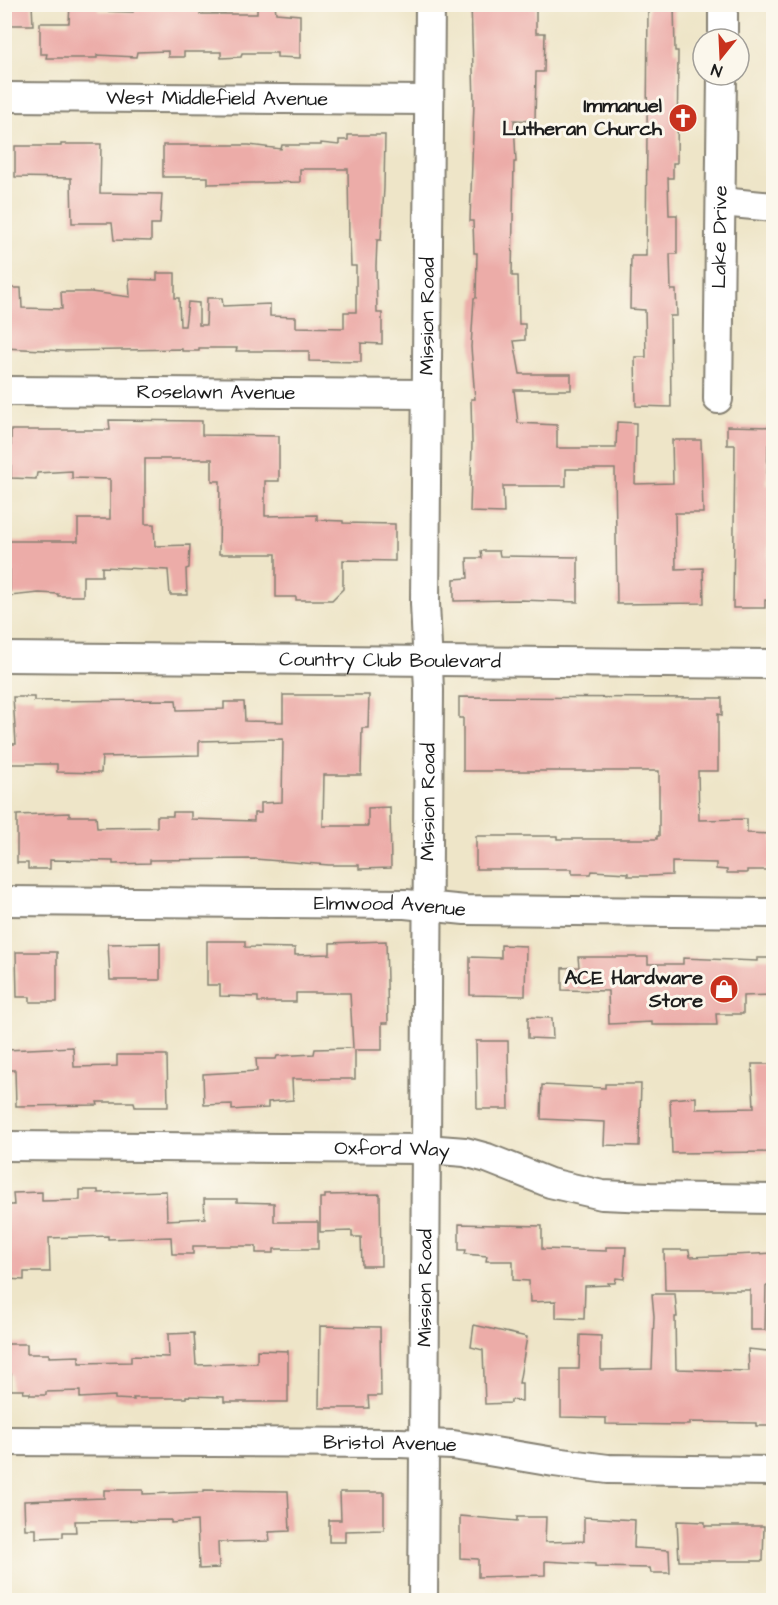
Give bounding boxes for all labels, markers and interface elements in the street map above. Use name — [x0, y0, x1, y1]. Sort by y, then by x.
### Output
north arrow — [691, 27, 751, 87]
text: N — [709, 58, 725, 82]
street label: West Middlefield Avenue — [106, 84, 328, 113]
place label: Immanuel Lutheran Church — [502, 92, 663, 143]
church icon: Immanuel Lutheran Church — [667, 102, 699, 134]
street label: Lake Drive — [705, 185, 735, 289]
street label: Mission Road — [413, 257, 442, 375]
street label: Roselawn Avenue — [136, 378, 296, 407]
street label: Country Club Boulevard — [279, 646, 501, 676]
street label: Mission Road — [414, 743, 443, 861]
street label: Elmwood Avenue — [314, 889, 468, 924]
place label: ACE Hardware Store — [564, 964, 703, 1015]
shop icon: ACE Hardware Store — [708, 973, 740, 1005]
street label: Oxford Way — [334, 1134, 451, 1166]
street label: Mission Road — [411, 1229, 439, 1347]
street label: Bristol Avenue — [323, 1429, 458, 1459]

